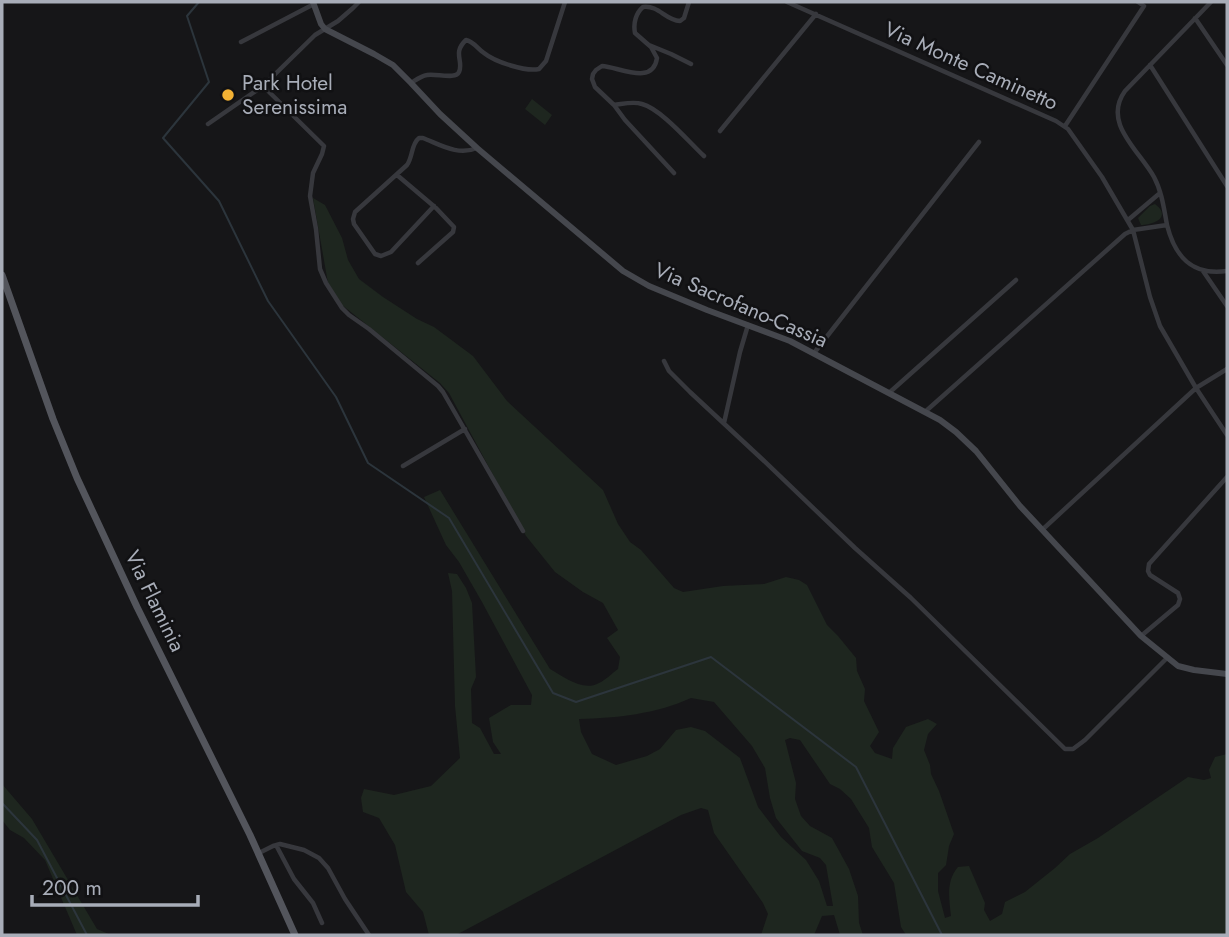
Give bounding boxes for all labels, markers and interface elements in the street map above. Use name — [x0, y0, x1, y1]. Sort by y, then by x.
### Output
street label: Via Monte Caminetto — [879, 14, 1063, 118]
place label: Park Hotel Serenissima — [242, 68, 347, 122]
marker: Park Hotel Serenissima — [220, 87, 236, 103]
street label: Via Sacrofano-Cassia — [650, 255, 832, 355]
street label: Via Flaminia — [118, 545, 192, 657]
scale bar — [32, 864, 198, 908]
text: 200 m — [42, 873, 102, 903]

